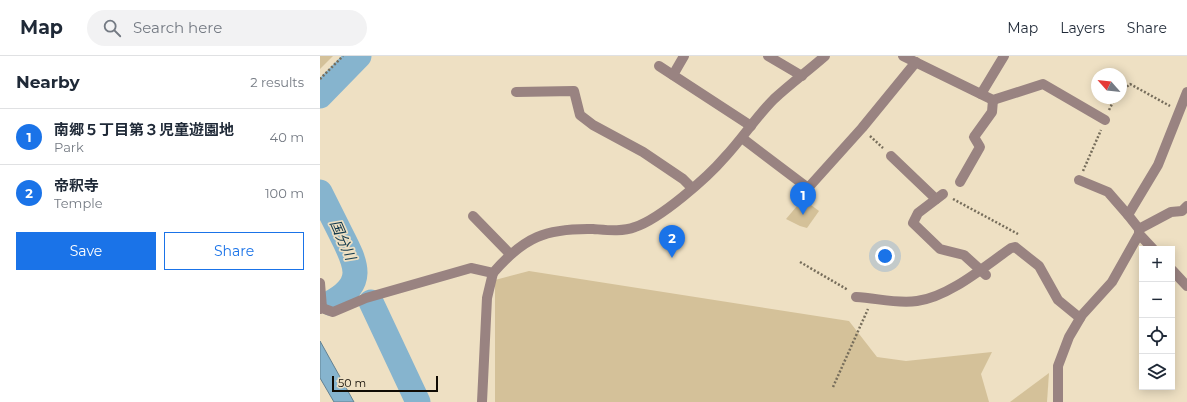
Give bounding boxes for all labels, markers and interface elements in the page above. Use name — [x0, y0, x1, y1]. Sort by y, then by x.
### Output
search box — [87, 10, 367, 46]
text: Map — [20, 16, 63, 39]
icon: search — [101, 17, 123, 39]
text: Search here — [133, 18, 222, 37]
text: Map — [1007, 19, 1038, 37]
text: Layers — [1060, 19, 1105, 37]
text: Share — [1127, 19, 1167, 37]
north arrow — [1091, 68, 1127, 104]
text: Nearby — [16, 72, 80, 92]
text: 2 results — [250, 74, 304, 90]
text: 南郷５丁目第３児童遊園地 — [54, 120, 234, 139]
text: 1 — [26, 129, 32, 145]
text: 40 m — [270, 129, 304, 145]
text: Park — [54, 139, 84, 155]
text: 帝釈寺 — [54, 176, 99, 195]
pin: 1 — [790, 182, 816, 215]
text: 2 — [25, 185, 33, 201]
text: 100 m — [265, 185, 304, 201]
text: Temple — [54, 195, 103, 211]
water label: 国分川 — [326, 217, 361, 265]
pin: 2 — [659, 225, 685, 258]
button: Save — [16, 232, 156, 270]
button: Share — [164, 232, 304, 270]
your location — [875, 246, 895, 266]
map controls — [1139, 246, 1175, 390]
button: + — [1139, 246, 1175, 282]
button: − — [1139, 282, 1175, 318]
button: locate — [1139, 318, 1175, 354]
button: layers — [1139, 354, 1175, 390]
scale bar — [332, 374, 438, 393]
text: 50 m — [338, 376, 366, 390]

